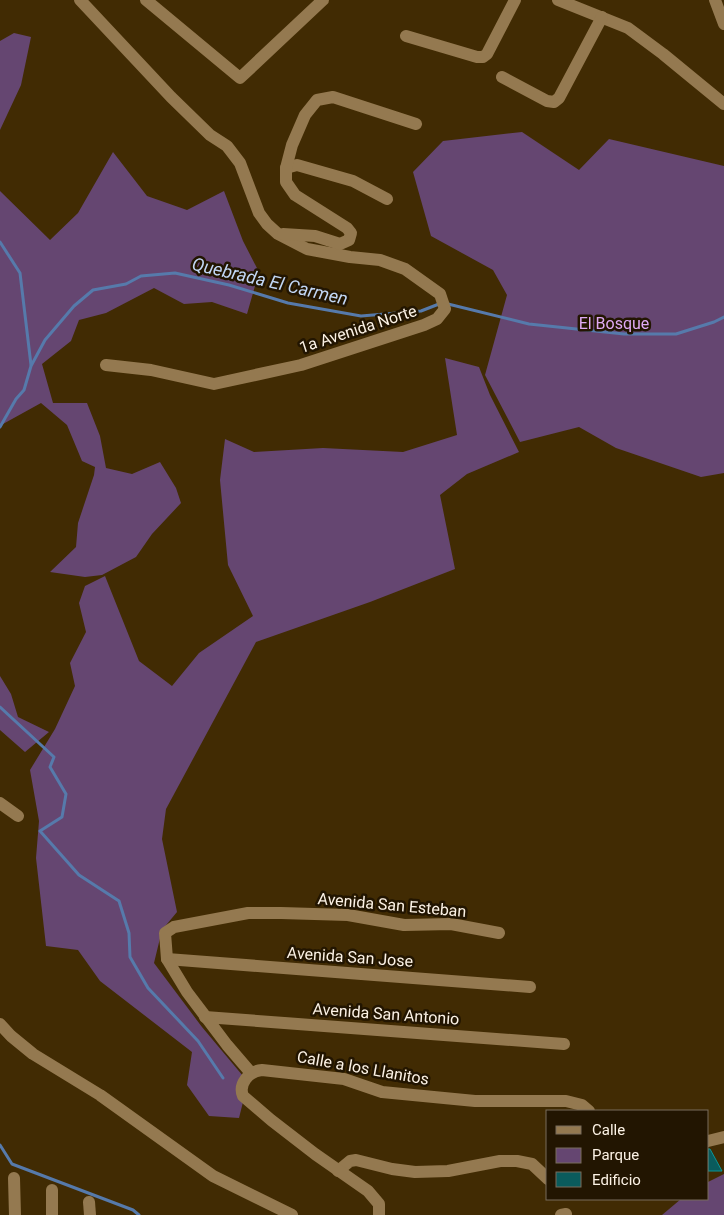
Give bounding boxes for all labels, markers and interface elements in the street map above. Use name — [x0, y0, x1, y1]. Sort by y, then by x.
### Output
water label: Quebrada El Carmen — [190, 253, 350, 309]
street label: 1a Avenida Norte — [297, 301, 419, 357]
park label: El Bosque — [579, 314, 649, 333]
street label: Avenida San Esteban — [317, 889, 467, 921]
street label: Avenida San Jose — [286, 943, 414, 971]
street label: Avenida San Antonio — [312, 999, 460, 1029]
street label: Calle a los Llanitos — [296, 1047, 430, 1089]
legend — [546, 1110, 709, 1200]
text: Calle — [592, 1121, 625, 1139]
text: Parque — [592, 1146, 639, 1164]
text: Edificio — [592, 1171, 641, 1189]

